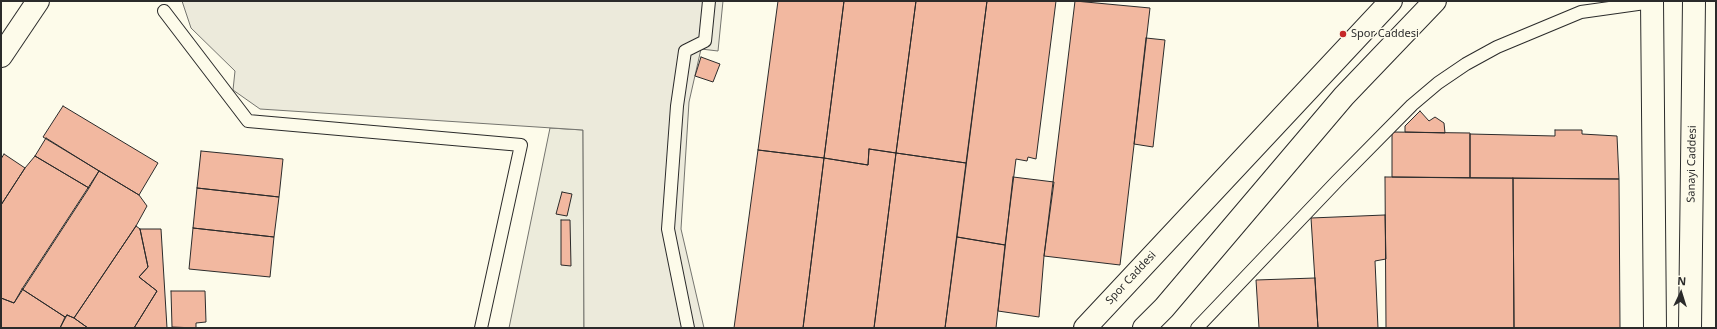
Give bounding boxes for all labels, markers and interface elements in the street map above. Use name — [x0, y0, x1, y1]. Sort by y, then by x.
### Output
place label: Spor Caddesi — [1351, 27, 1419, 41]
marker: Spor Caddesi — [1338, 29, 1348, 39]
street label: Sanayi Caddesi — [1685, 125, 1699, 203]
street label: Spor Caddesi — [1103, 249, 1159, 307]
north arrow — [1661, 273, 1701, 313]
text: N — [1677, 273, 1687, 288]

